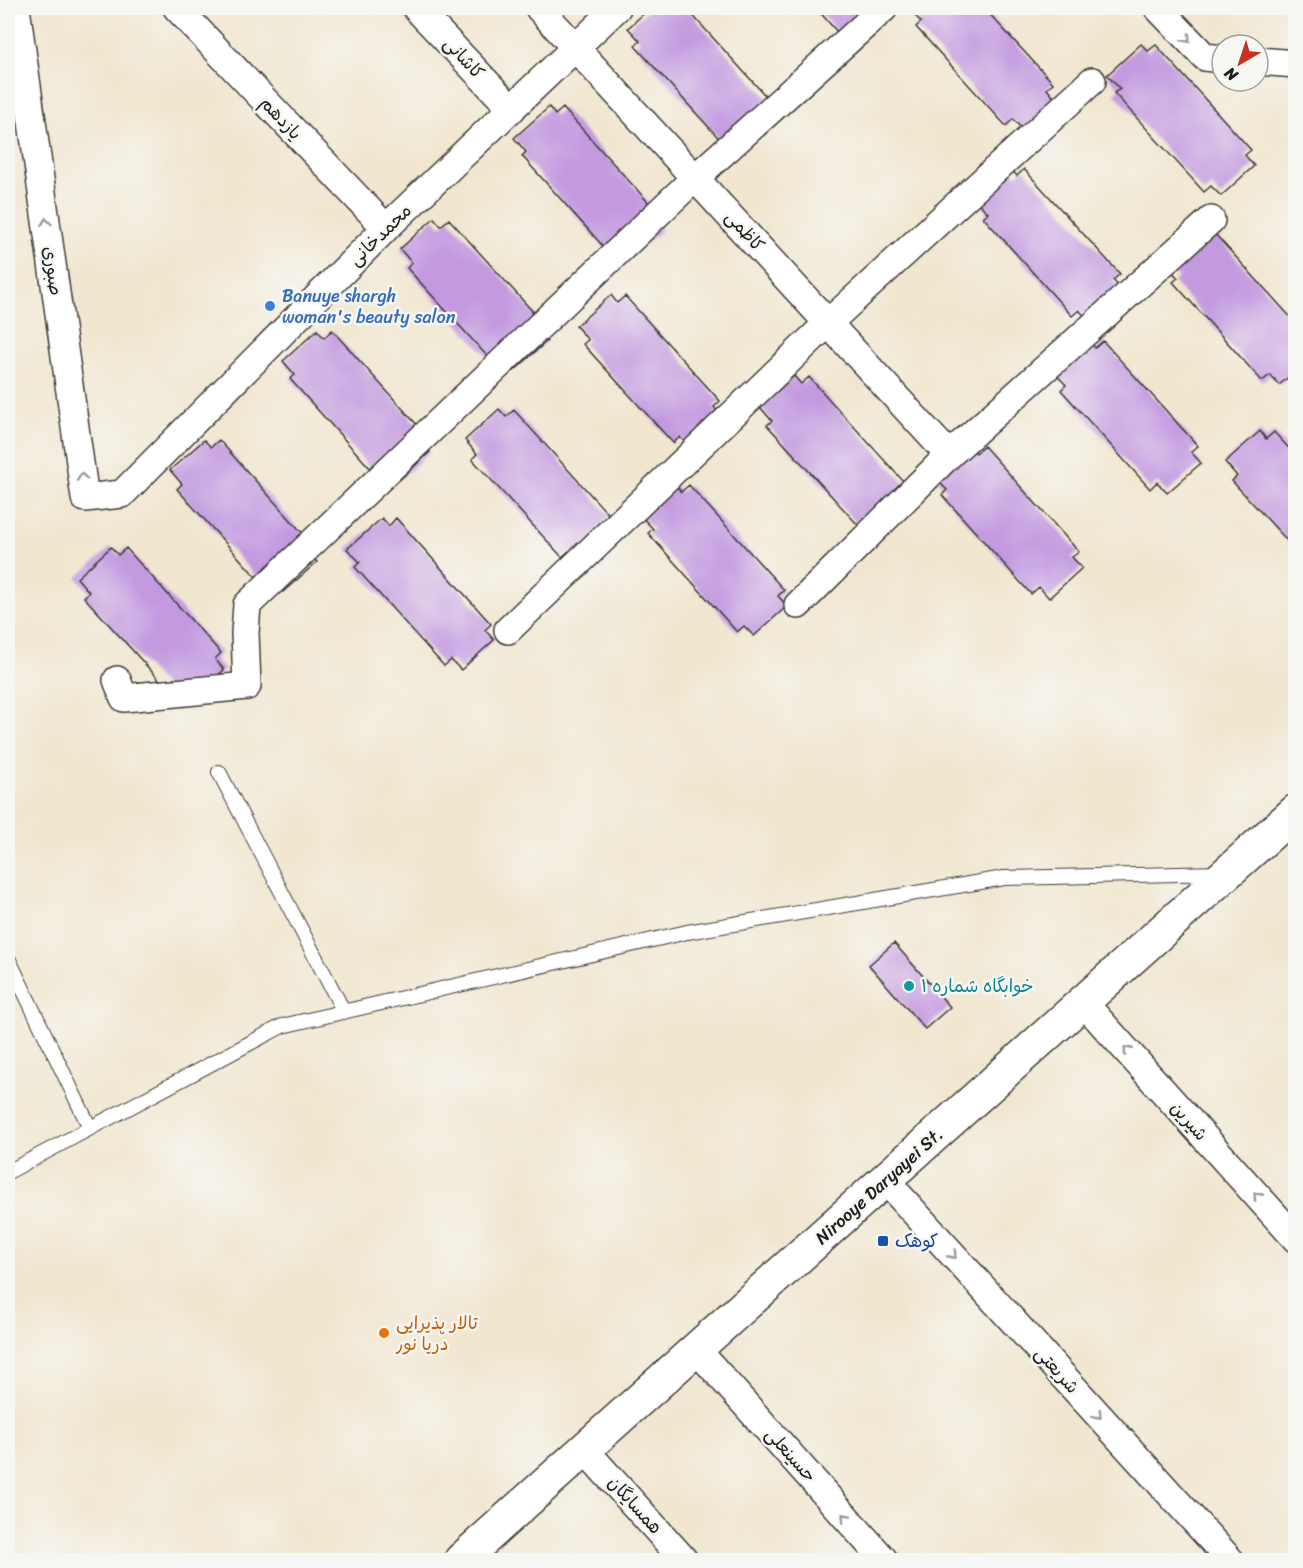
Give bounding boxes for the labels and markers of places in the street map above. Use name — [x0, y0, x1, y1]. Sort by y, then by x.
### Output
place label: Banuye shargh woman's beauty salon — [282, 280, 456, 333]
marker: Banuye shargh woman's beauty salon — [263, 299, 277, 313]
place label: خوابگاه شماره ۱ — [921, 970, 1034, 1002]
marker: خوابگاه شماره ۱ — [902, 979, 916, 993]
place label: کوهک — [895, 1225, 939, 1257]
marker: کوهک — [876, 1234, 890, 1248]
place label: تالار پذیرایی دریا نور — [395, 1307, 479, 1360]
marker: تالار پذیرایی دریا نور — [377, 1326, 391, 1340]

